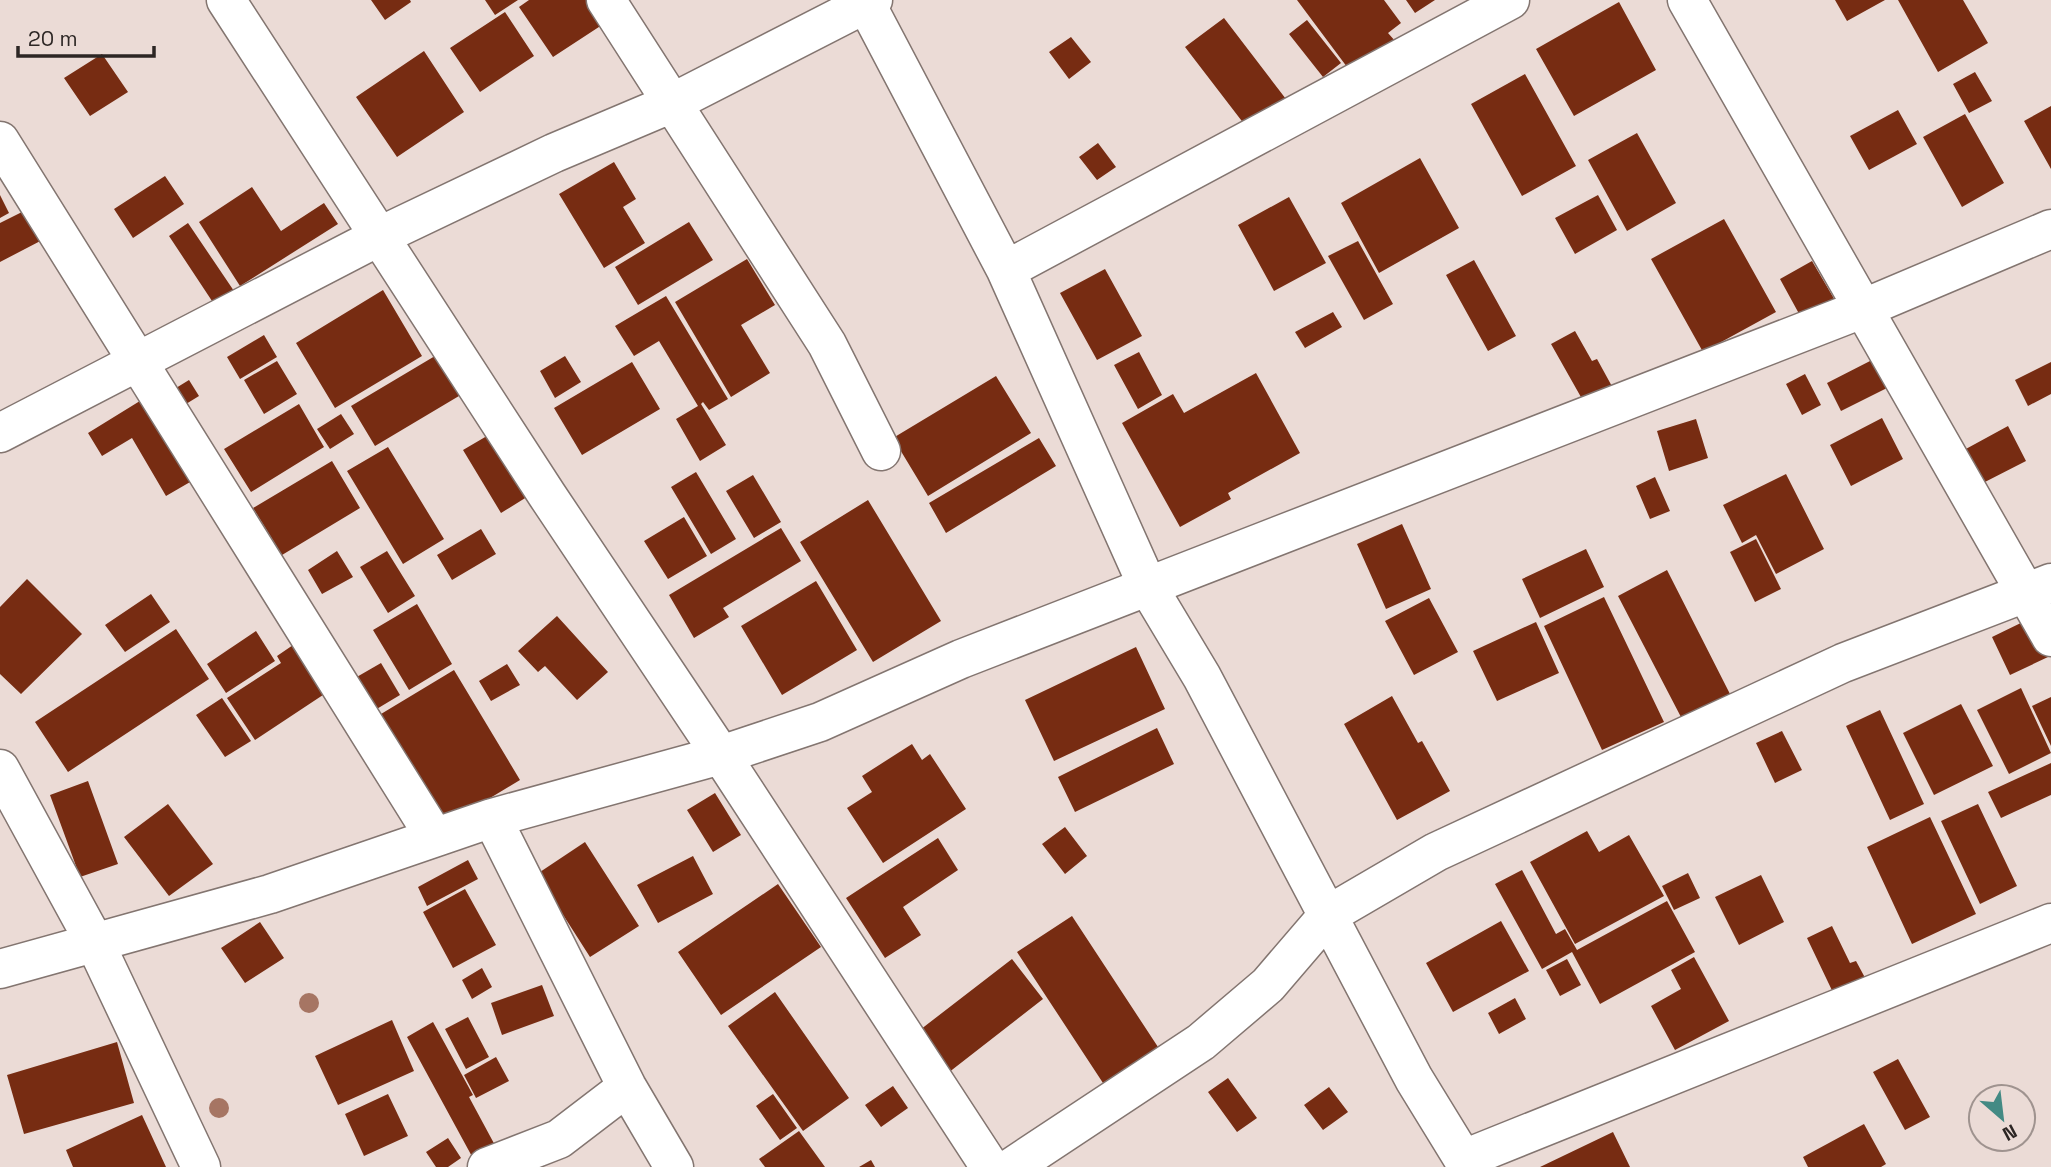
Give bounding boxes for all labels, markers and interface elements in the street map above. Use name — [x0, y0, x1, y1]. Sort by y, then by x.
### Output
scale bar — [18, 14, 154, 58]
text: 20 m — [28, 25, 78, 52]
north arrow — [1967, 1083, 2037, 1153]
text: N — [1998, 1119, 2021, 1147]

